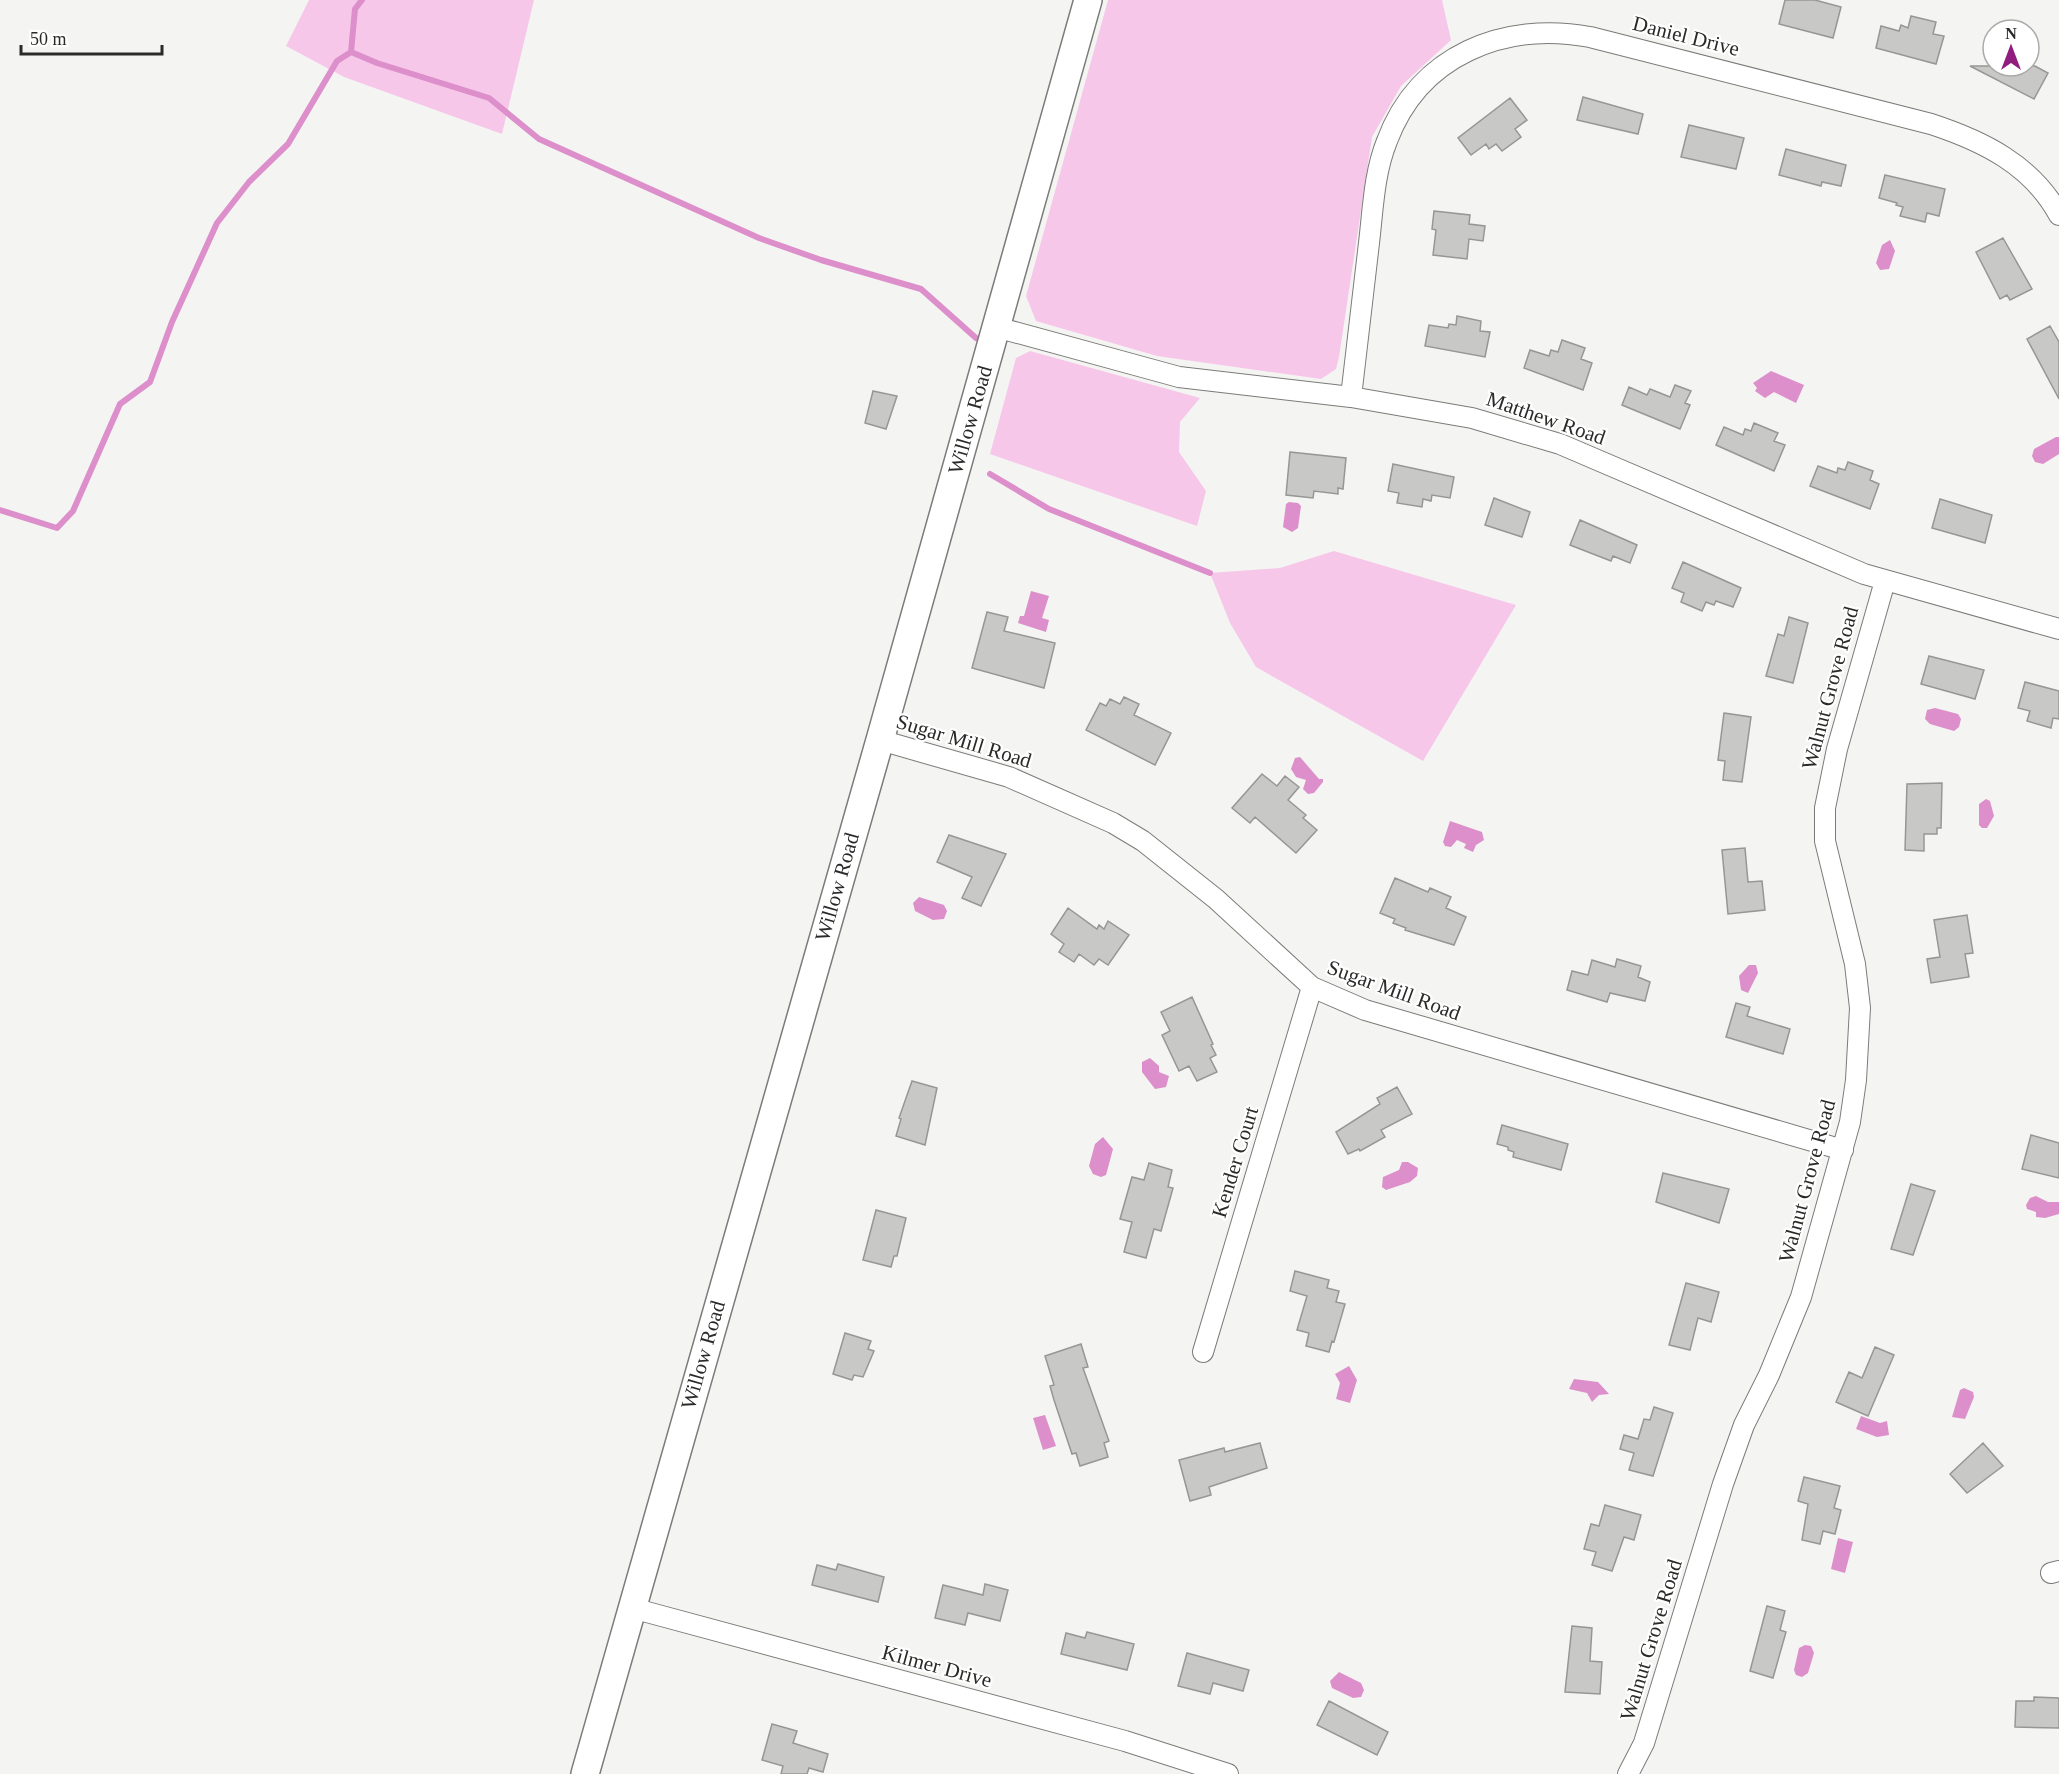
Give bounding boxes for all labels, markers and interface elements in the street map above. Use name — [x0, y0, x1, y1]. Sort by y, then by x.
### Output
street label: Daniel Drive — [1630, 11, 1742, 61]
scale bar — [21, 18, 162, 56]
north arrow — [1981, 18, 2041, 78]
text: N — [2005, 25, 2017, 42]
text: 50 m — [30, 29, 67, 49]
street label: Willow Road — [943, 363, 997, 477]
street label: Matthew Road — [1483, 386, 1609, 450]
street label: Walnut Grove Road — [1797, 604, 1863, 772]
street label: Sugar Mill Road — [894, 709, 1035, 773]
street label: Willow Road — [810, 830, 864, 944]
street label: Sugar Mill Road — [1324, 955, 1464, 1025]
street label: Walnut Grove Road — [1774, 1097, 1840, 1265]
street label: Kender Court — [1207, 1103, 1263, 1220]
street label: Willow Road — [676, 1298, 730, 1412]
street label: Walnut Grove Road — [1615, 1556, 1687, 1724]
street label: Kilmer Drive — [880, 1640, 994, 1692]

